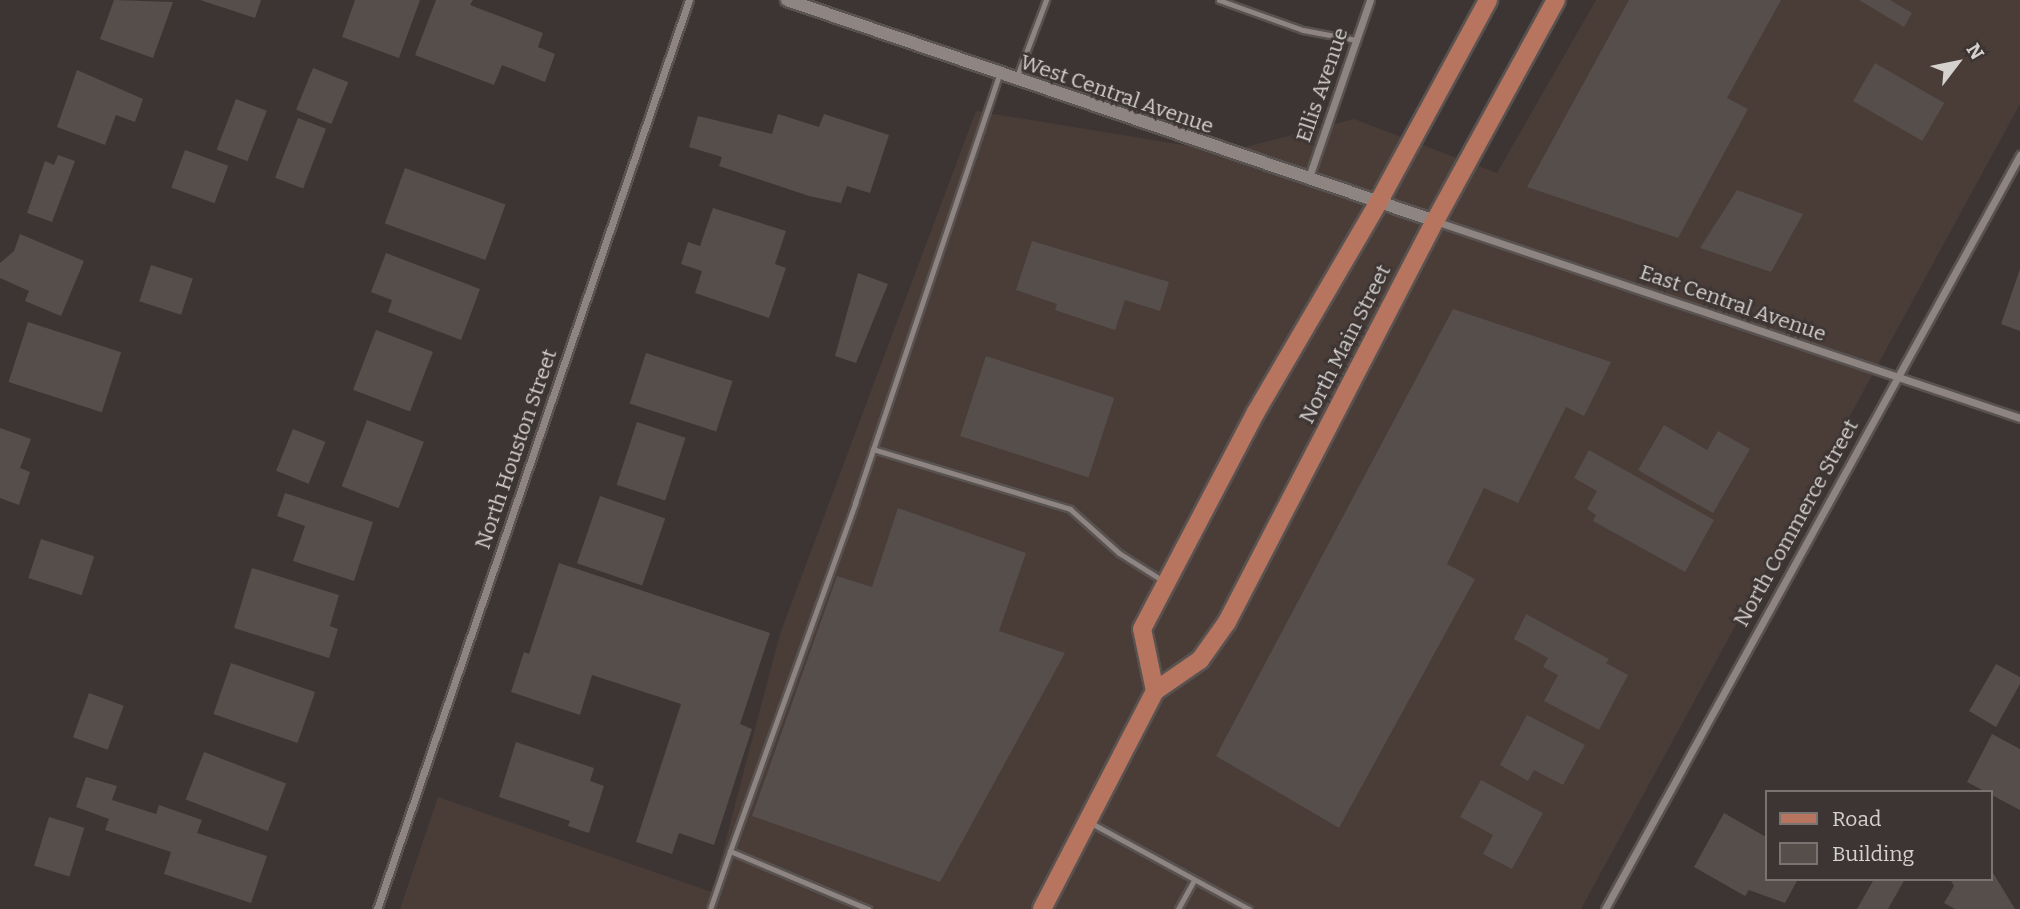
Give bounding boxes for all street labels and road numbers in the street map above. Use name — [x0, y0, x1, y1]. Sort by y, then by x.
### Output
street label: Ellis Avenue — [1291, 24, 1353, 146]
street label: West Central Avenue — [1017, 49, 1217, 139]
street label: East Central Avenue — [1636, 259, 1830, 347]
street label: North Main Street — [1294, 260, 1396, 428]
street label: North Houston Street — [470, 346, 562, 552]
street label: North Commerce Street — [1728, 415, 1864, 631]

